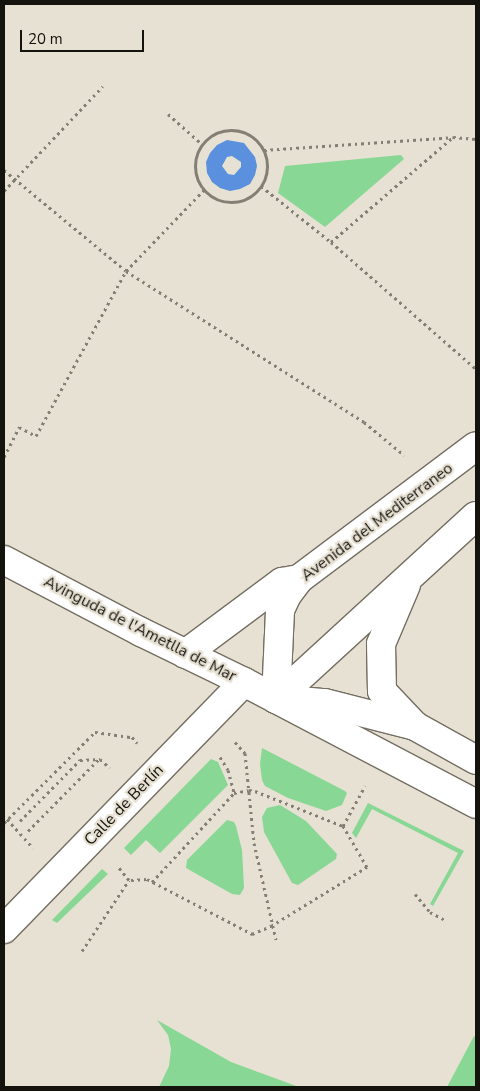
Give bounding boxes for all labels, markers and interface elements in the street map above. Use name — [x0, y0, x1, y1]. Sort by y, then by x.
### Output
scale bar — [22, 20, 146, 52]
text: 20 m — [28, 29, 63, 49]
street label: Avenida del Mediterraneo — [297, 459, 457, 585]
street label: Avinguda de l'Ametlla de Mar — [41, 572, 239, 686]
street label: Calle de Berlín — [80, 760, 168, 850]

